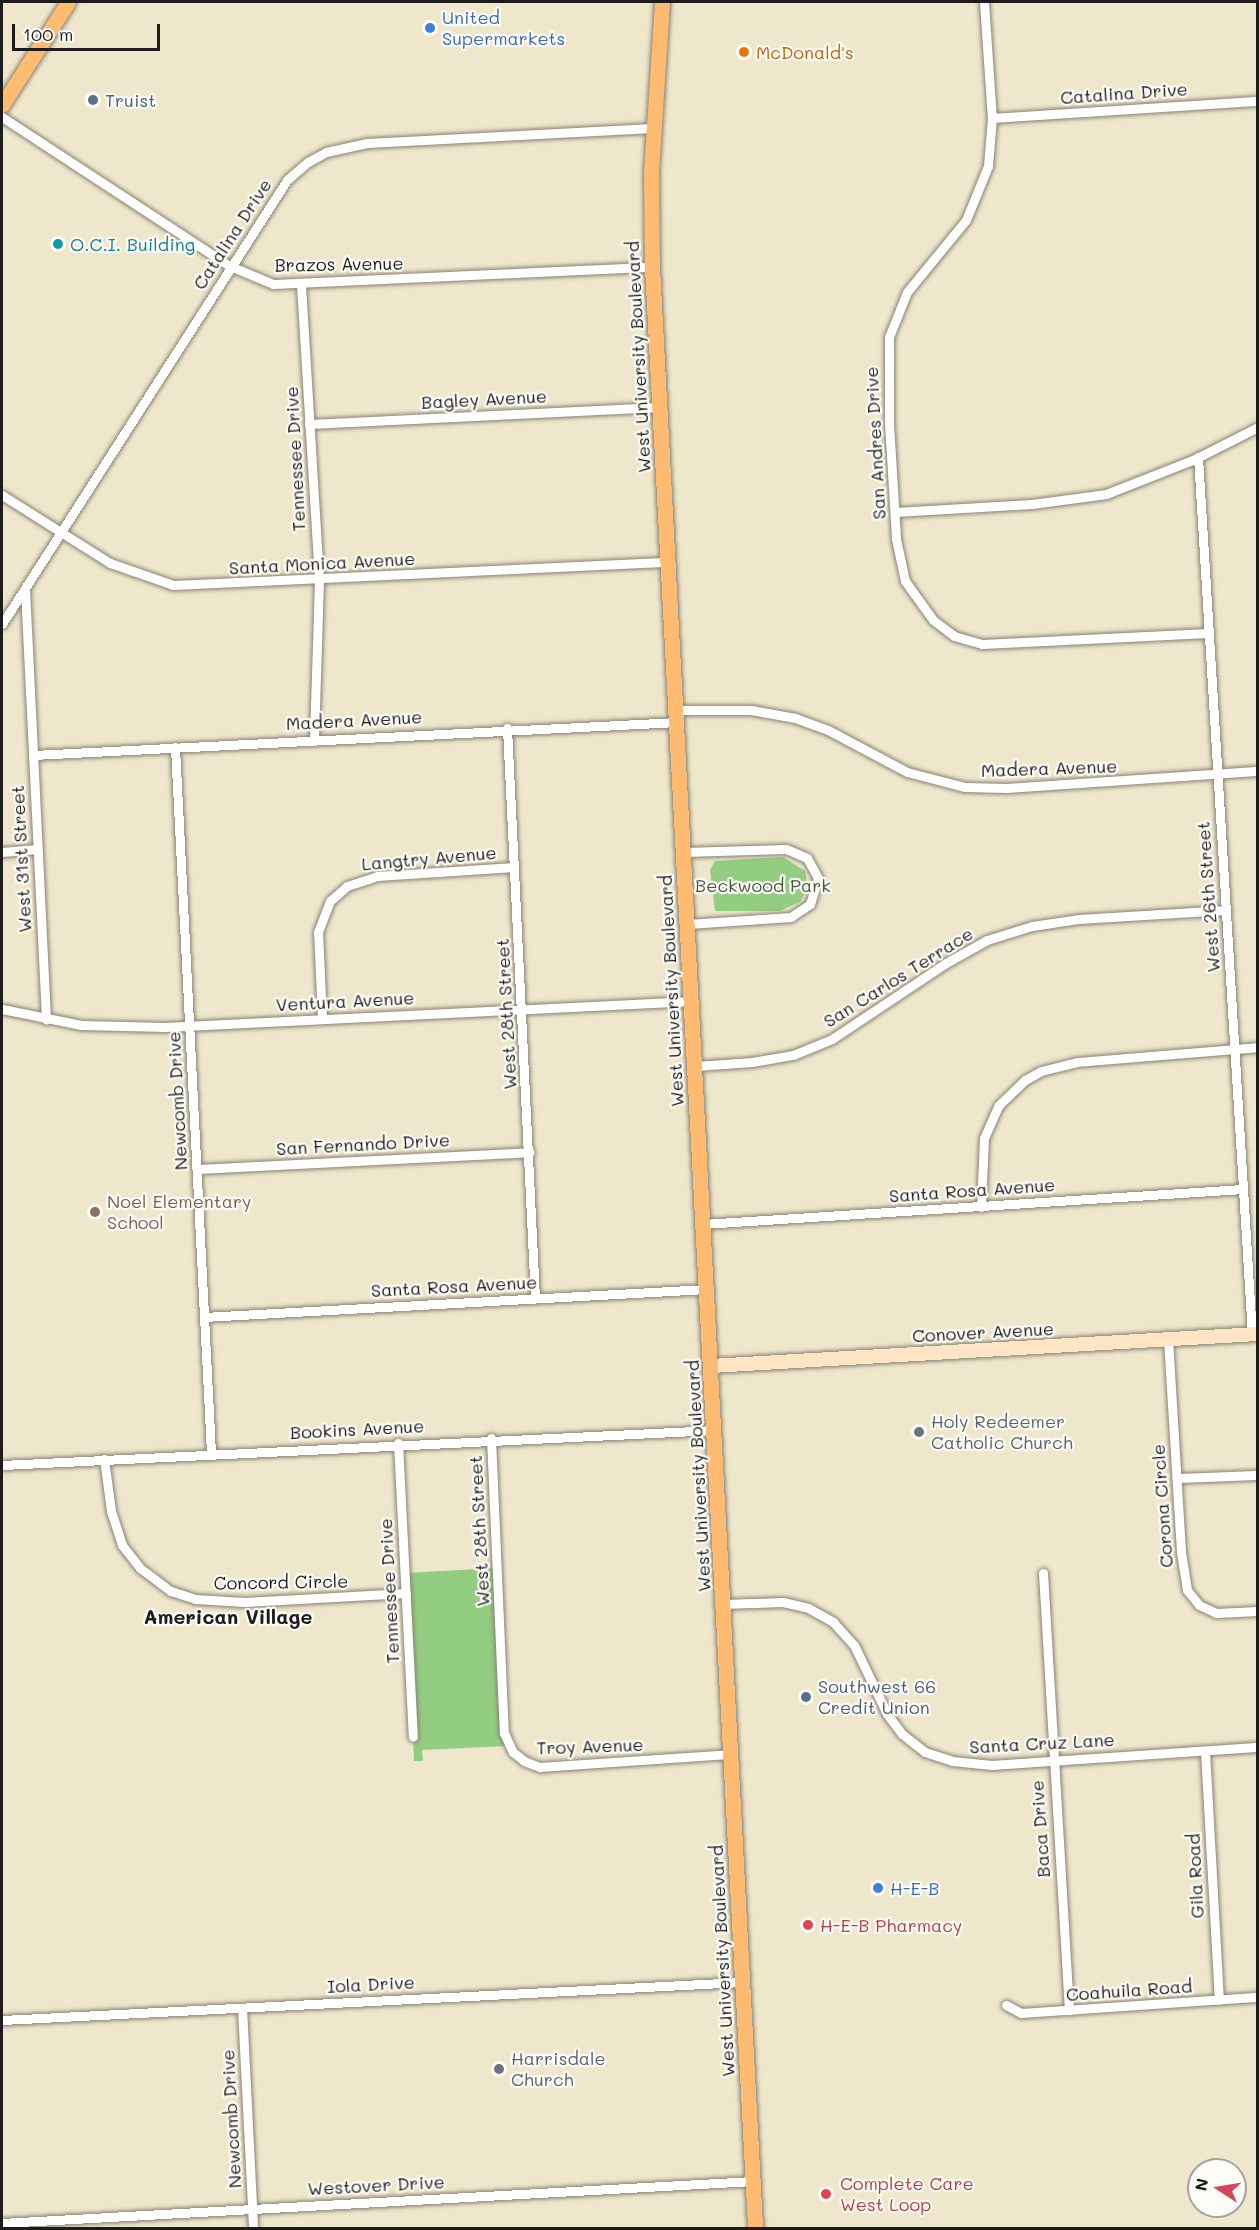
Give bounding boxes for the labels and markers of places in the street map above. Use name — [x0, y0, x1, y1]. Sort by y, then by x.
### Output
place label: United Supermarkets — [442, 7, 565, 50]
marker: United Supermarkets — [423, 21, 437, 35]
place label: McDonald's — [756, 41, 854, 63]
marker: McDonald's — [737, 45, 751, 59]
place label: Truist — [105, 89, 156, 111]
marker: Truist — [86, 93, 100, 107]
place label: O.C.I. Building — [70, 233, 195, 255]
marker: O.C.I. Building — [51, 237, 65, 251]
place label: Noel Elementary School — [107, 1191, 251, 1234]
marker: Noel Elementary School — [88, 1205, 102, 1219]
place label: Holy Redeemer Catholic Church — [931, 1411, 1073, 1454]
marker: Holy Redeemer Catholic Church — [912, 1425, 926, 1439]
place label: Southwest 66 Credit Union — [818, 1676, 936, 1718]
marker: Southwest 66 Credit Union — [799, 1690, 813, 1704]
place label: H-E-B — [890, 1877, 940, 1899]
marker: H-E-B — [871, 1881, 885, 1895]
place label: H-E-B Pharmacy — [820, 1914, 962, 1936]
marker: H-E-B Pharmacy — [801, 1918, 815, 1932]
place label: Harrisdale Church — [511, 2048, 606, 2090]
marker: Harrisdale Church — [492, 2062, 506, 2076]
place label: Complete Care West Loop — [840, 2173, 974, 2216]
marker: Complete Care West Loop — [817, 2185, 835, 2203]

